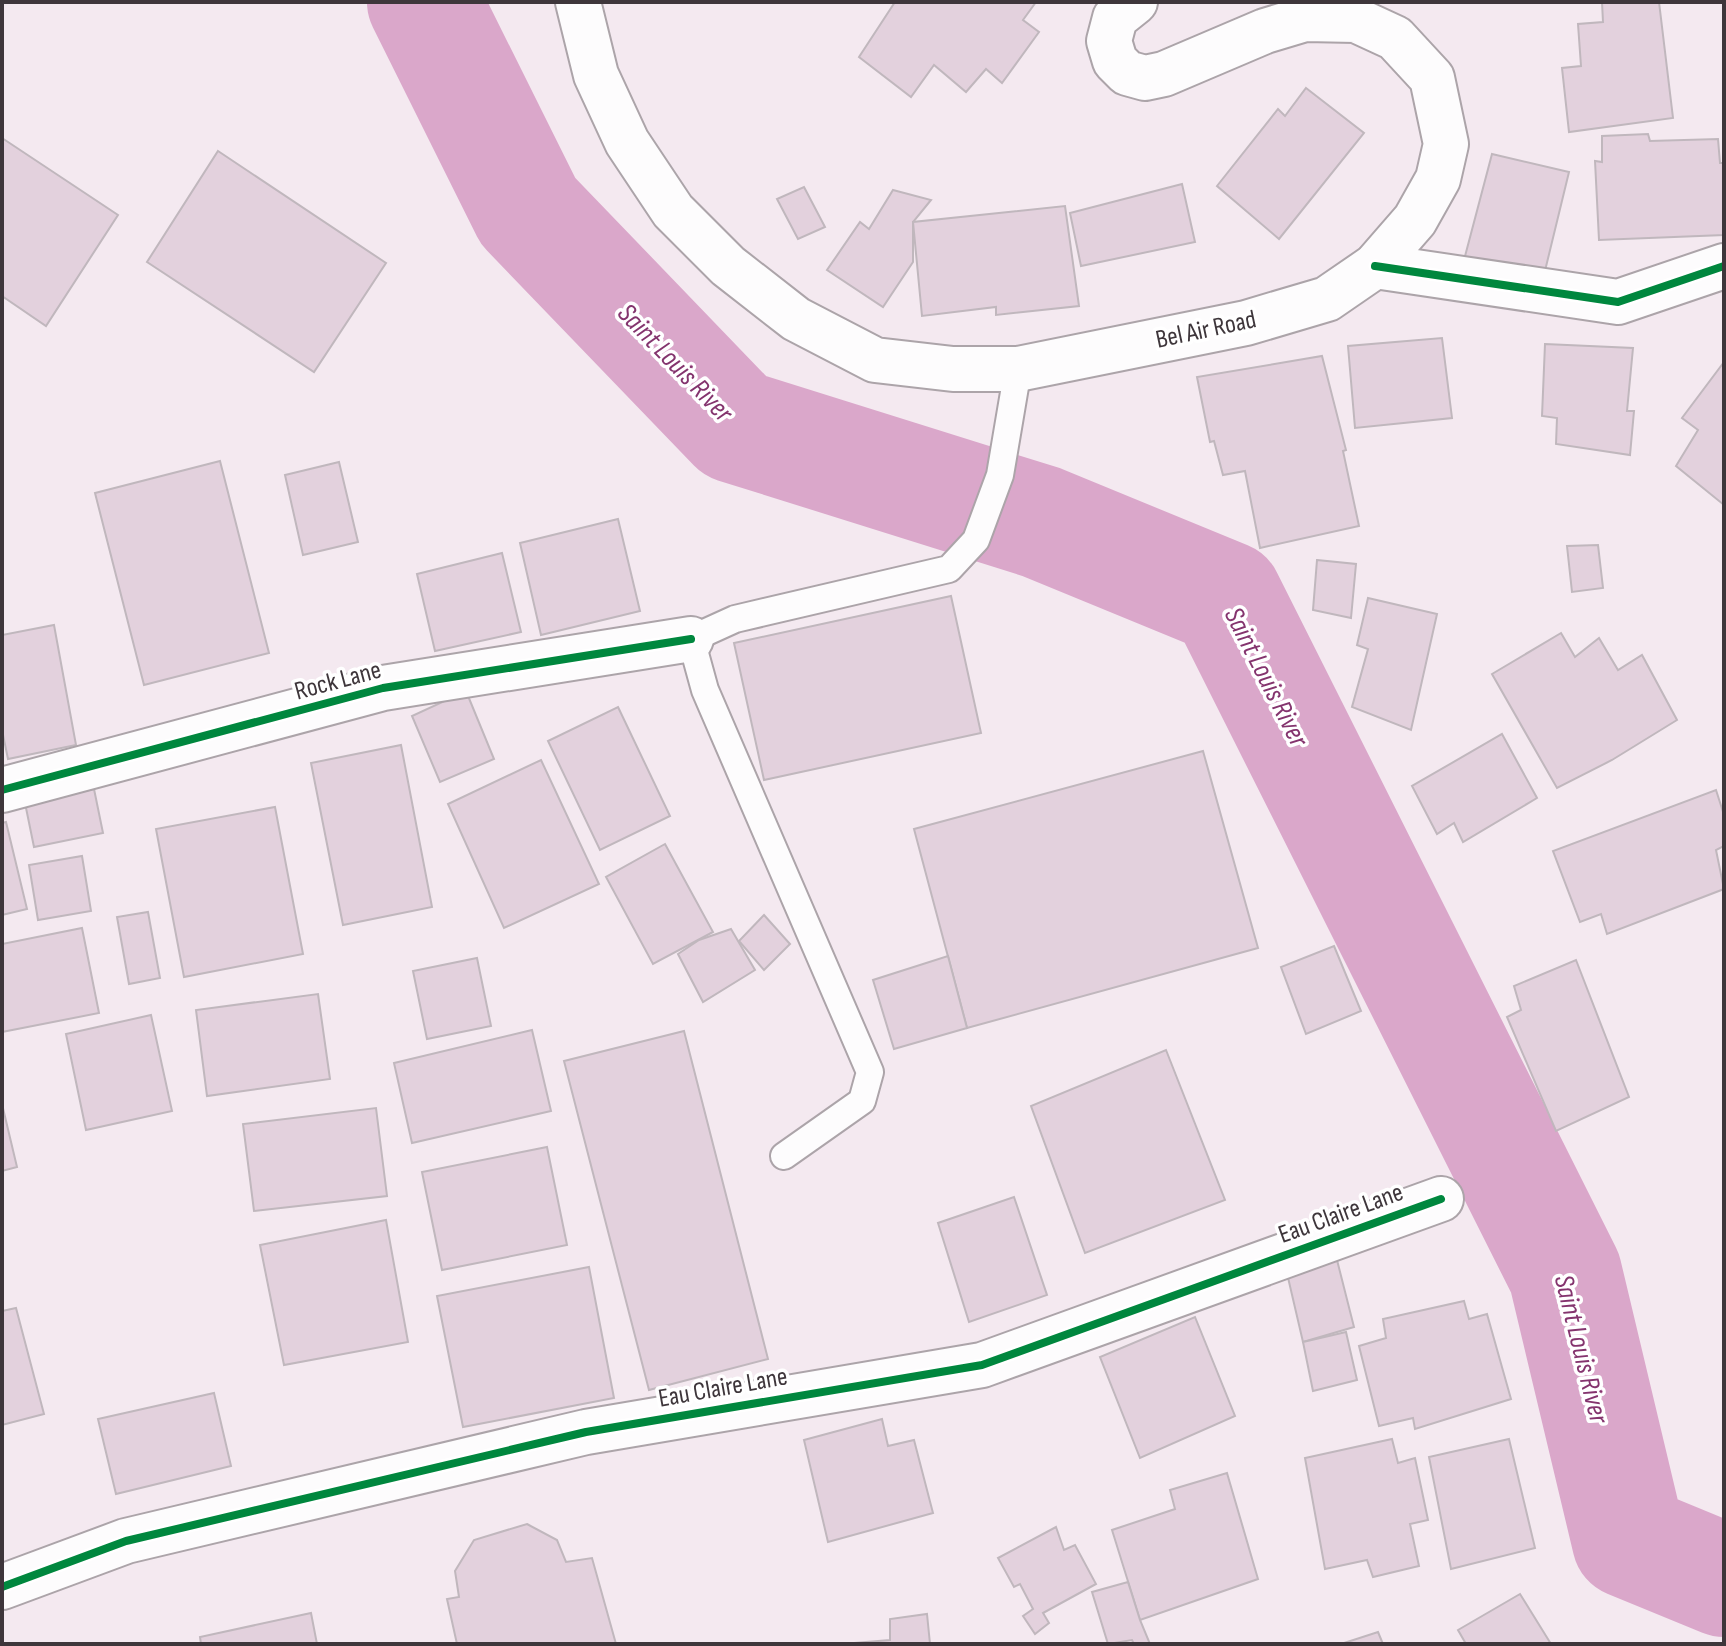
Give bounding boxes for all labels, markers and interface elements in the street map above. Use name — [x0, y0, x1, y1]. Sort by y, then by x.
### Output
water label: Saint Louis River — [610, 297, 740, 430]
street label: Bel Air Road — [1153, 304, 1259, 356]
water label: Saint Louis River — [1217, 602, 1316, 753]
street label: Rock Lane — [291, 655, 385, 707]
street label: Eau Claire Lane — [1274, 1177, 1408, 1251]
water label: Saint Louis River — [1547, 1271, 1616, 1428]
street label: Eau Claire Lane — [656, 1361, 790, 1415]

